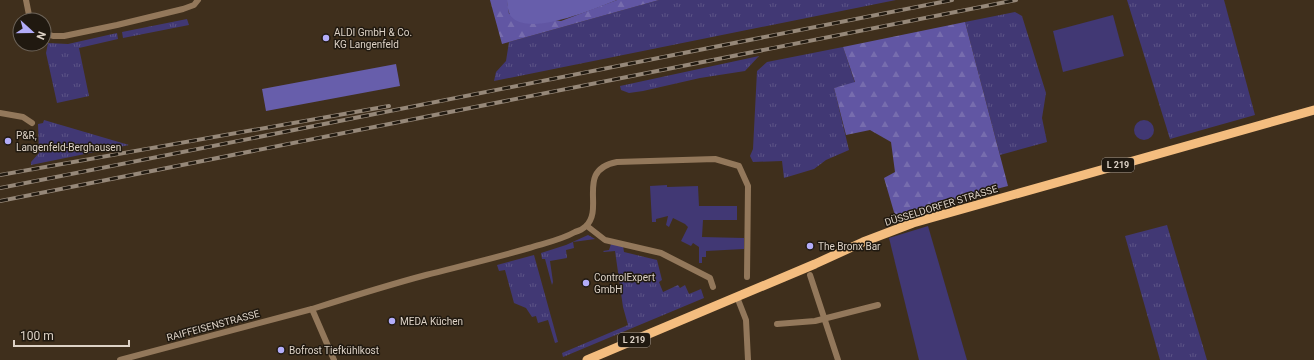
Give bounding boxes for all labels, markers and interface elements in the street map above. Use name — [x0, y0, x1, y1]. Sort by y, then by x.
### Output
north arrow — [12, 12, 52, 52]
place label: ALDI GmbH & Co. KG Langenfeld — [334, 27, 412, 50]
text: N — [33, 29, 48, 42]
marker: ALDI GmbH & Co. KG Langenfeld — [321, 33, 331, 43]
place label: P&R, Langenfeld-Berghausen — [16, 130, 121, 153]
marker: P&R, Langenfeld-Berghausen — [3, 136, 13, 146]
road number: L 219 — [1102, 158, 1134, 172]
street label: DÜSSELDORFER STRASSE — [883, 182, 999, 228]
marker: The Bronx Bar — [805, 241, 815, 251]
place label: The Bronx Bar — [818, 241, 881, 252]
place label: ControlExpert GmbH — [594, 272, 655, 295]
marker: ControlExpert GmbH — [581, 278, 591, 288]
street label: RAIFFEISENSTRASSE — [165, 308, 261, 343]
marker: MEDA Küchen — [387, 316, 397, 326]
place label: MEDA Küchen — [400, 316, 463, 327]
scale bar — [14, 322, 129, 348]
text: 100 m — [20, 329, 54, 343]
road number: L 219 — [618, 333, 650, 347]
marker: Bofrost Tiefkühlkost — [276, 345, 286, 355]
place label: Bofrost Tiefkühlkost — [289, 345, 379, 356]

